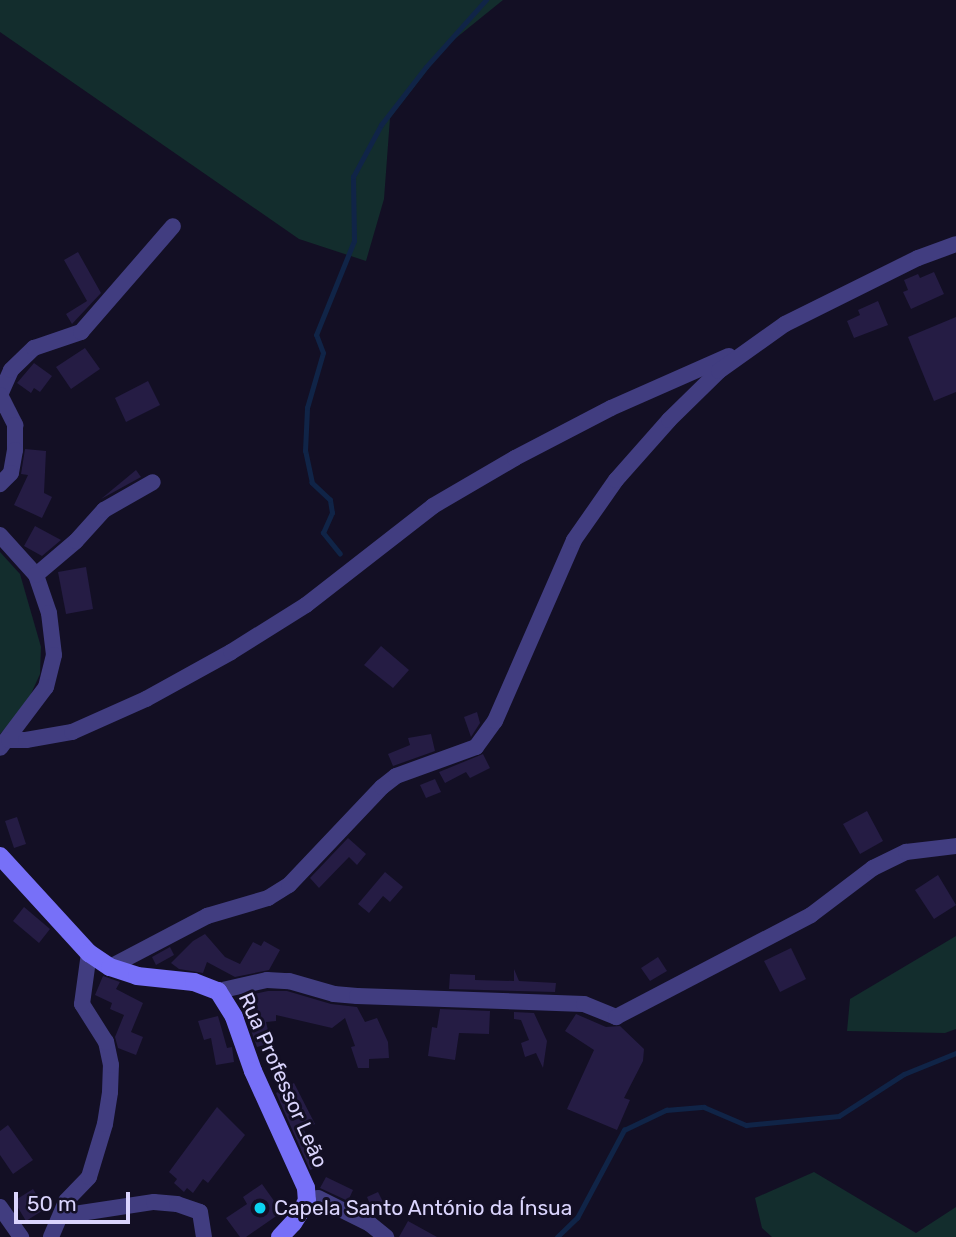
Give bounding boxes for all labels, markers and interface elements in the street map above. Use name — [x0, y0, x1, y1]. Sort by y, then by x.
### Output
street label: Rua Professor Leão — [233, 988, 333, 1172]
scale bar — [18, 1178, 133, 1222]
text: 50 m — [27, 1191, 77, 1216]
place label: Capela Santo António da Ínsua — [274, 1195, 573, 1221]
marker: Capela Santo António da Ínsua — [252, 1200, 268, 1216]

